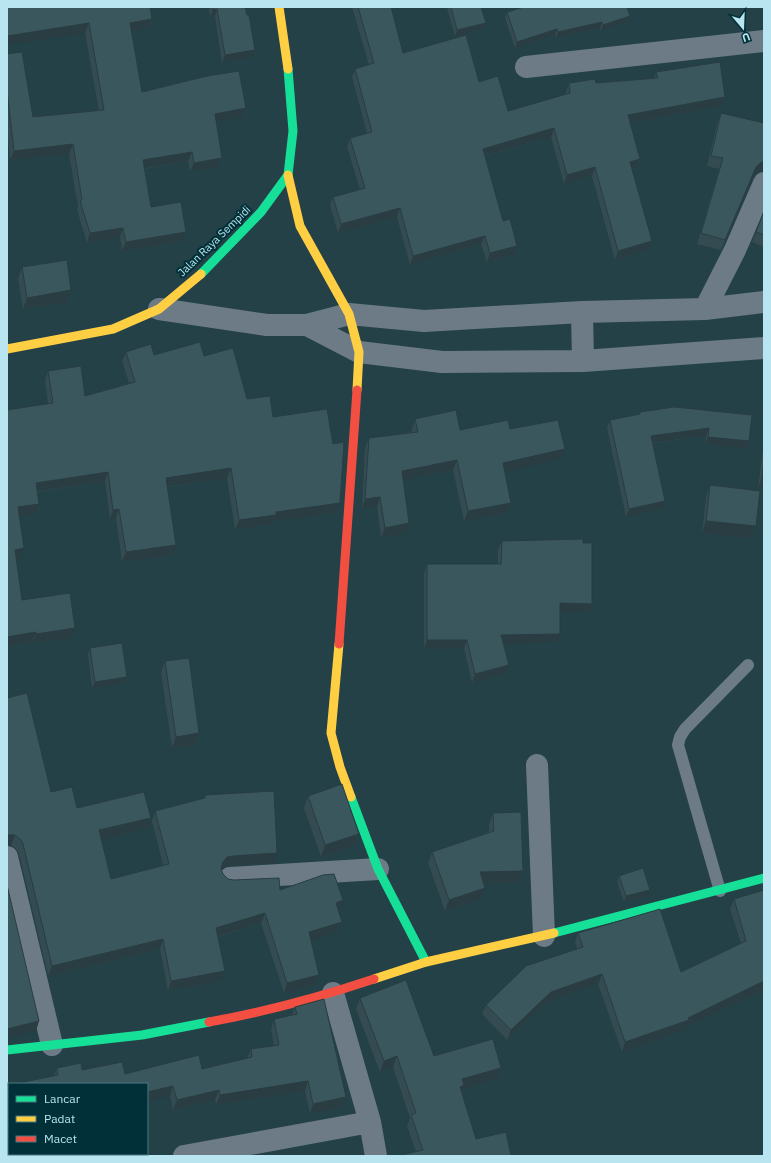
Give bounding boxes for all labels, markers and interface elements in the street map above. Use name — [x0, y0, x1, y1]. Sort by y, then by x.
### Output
north arrow — [723, 8, 763, 48]
text: U — [740, 30, 752, 45]
street label: Jalan Raya Sempidi — [175, 203, 253, 279]
legend — [8, 1083, 148, 1155]
text: Lancar — [44, 1091, 81, 1106]
text: Padat — [44, 1111, 75, 1126]
text: Macet — [44, 1131, 77, 1146]

